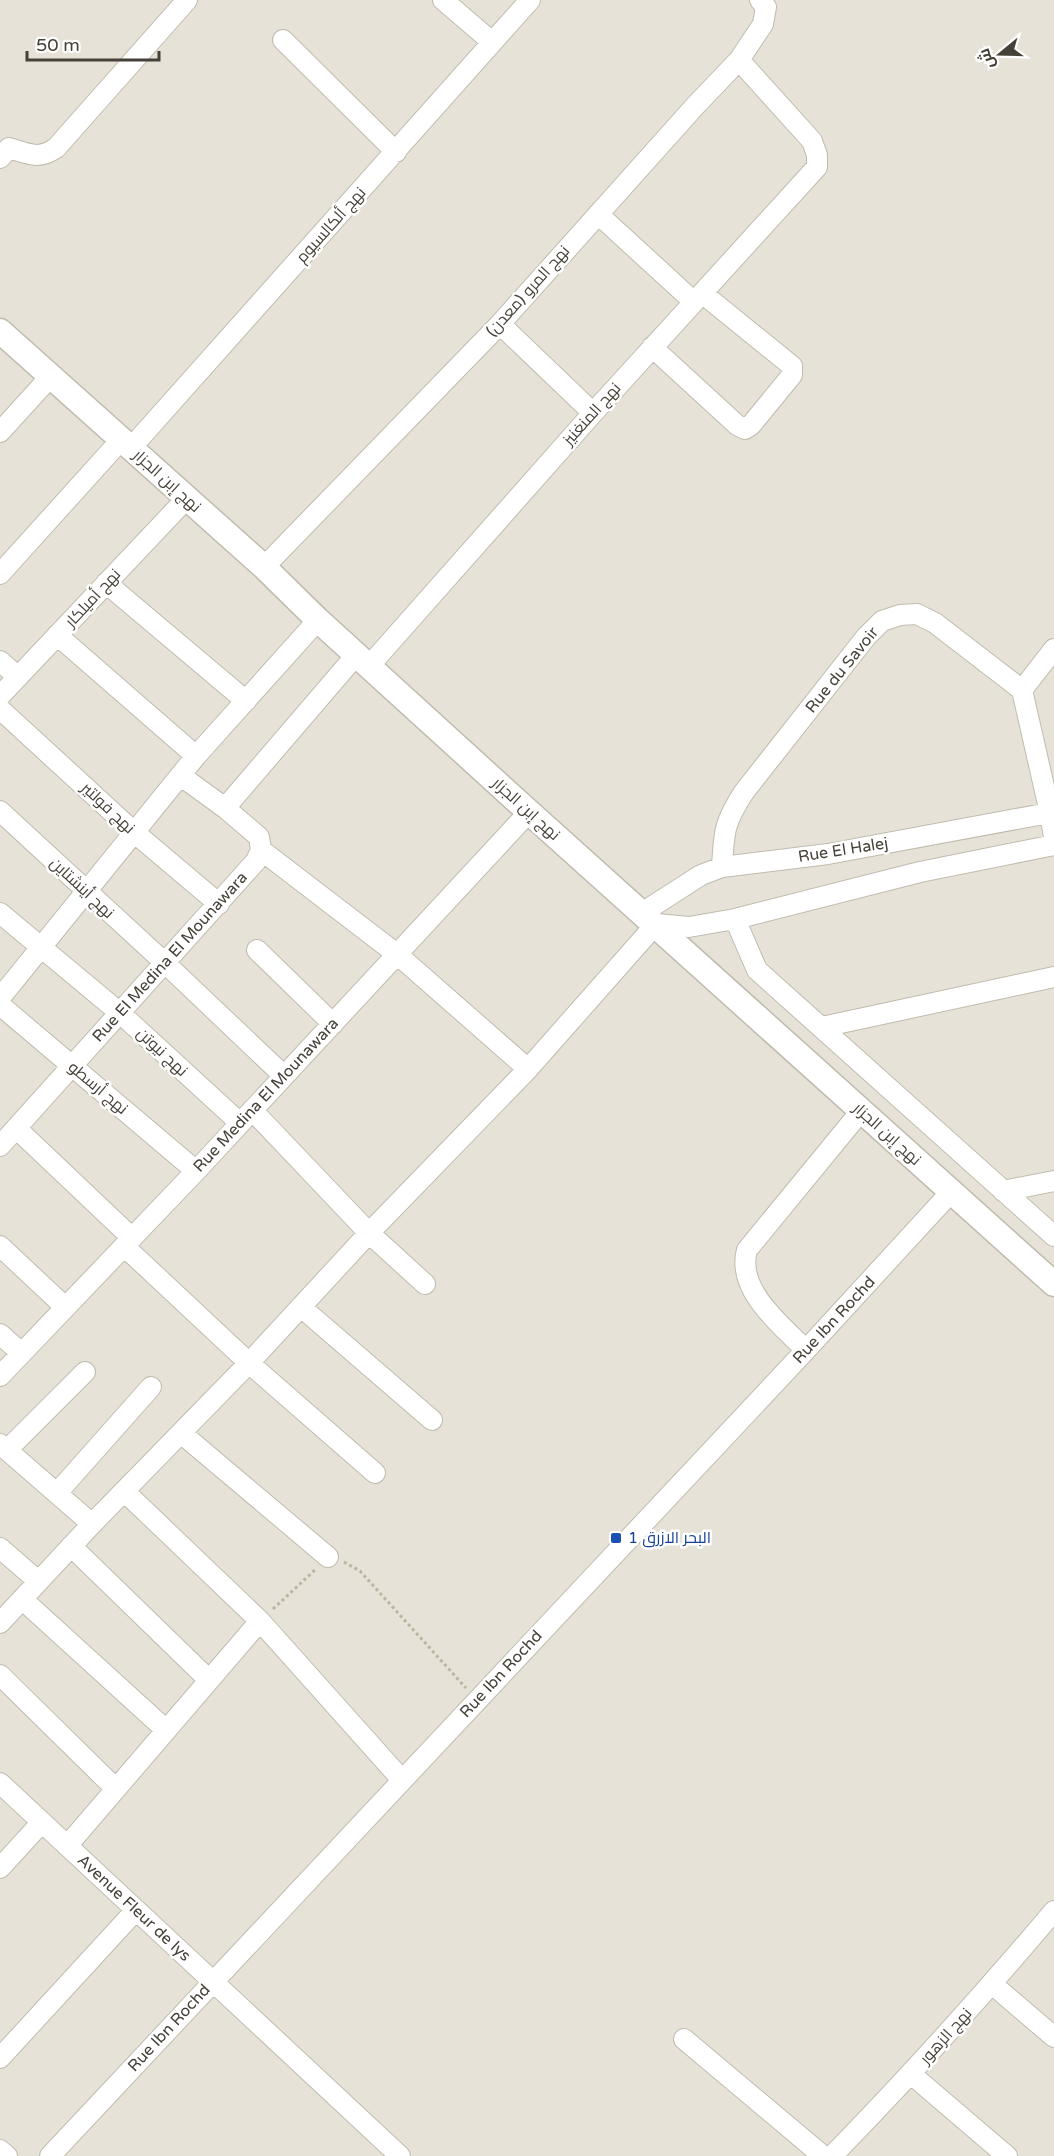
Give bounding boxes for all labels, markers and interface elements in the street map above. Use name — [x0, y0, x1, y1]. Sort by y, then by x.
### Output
scale bar — [27, 24, 159, 62]
north arrow — [970, 24, 1030, 84]
text: 50 m — [36, 34, 80, 56]
text: ش — [974, 46, 1000, 72]
street label: نهج ألكالسيوم — [292, 183, 371, 268]
street label: نهج المرو (معدن) — [482, 241, 575, 341]
street label: نهج المنغنيز — [558, 378, 626, 451]
street label: نهج إبن الجزار — [127, 445, 205, 517]
street label: نهج أميلكار — [60, 565, 126, 633]
street label: Rue du Savoir — [801, 622, 883, 717]
street label: نهج إبن الجزار — [486, 773, 564, 845]
street label: نهج فولتير — [75, 777, 139, 839]
street label: Rue El Halej — [797, 833, 889, 867]
street label: نهج أينشتاين — [45, 853, 118, 924]
street label: Rue El Medina El Mounawara — [88, 868, 252, 1046]
street label: Rue Medina El Mounawara — [189, 1014, 343, 1176]
street label: نهج نيوتن — [132, 1023, 192, 1081]
street label: نهج أرسطو — [63, 1057, 132, 1120]
street label: نهج إبن الجزار — [847, 1098, 925, 1170]
street label: Rue Ibn Rochd — [788, 1272, 880, 1368]
place label: 1 البحر الازرق — [628, 1528, 711, 1548]
marker: 1 البحر الازرق — [609, 1531, 623, 1545]
street label: Rue Ibn Rochd — [455, 1626, 547, 1722]
street label: Avenue Fleur de lys — [73, 1850, 195, 1966]
street label: Rue Ibn Rochd — [123, 1980, 215, 2076]
street label: نهج الزهور — [915, 2004, 977, 2070]

